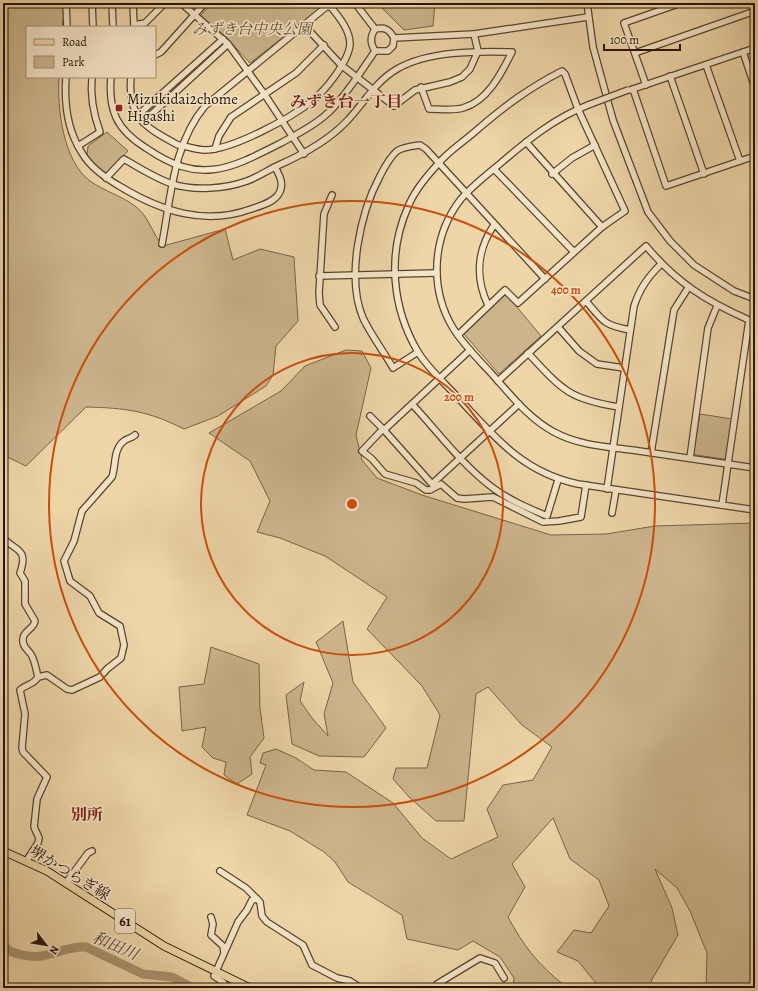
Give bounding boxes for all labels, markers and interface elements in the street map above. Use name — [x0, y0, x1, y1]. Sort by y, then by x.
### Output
park label: みずき台中央公園 — [192, 19, 315, 39]
legend — [26, 26, 156, 78]
scale bar — [604, 26, 680, 52]
text: 100 m — [610, 32, 639, 48]
text: Road — [62, 34, 88, 50]
text: Park — [62, 54, 85, 70]
place label: Mizukidai2chome Higashi — [127, 89, 238, 126]
district label: みずき台一丁目 — [290, 91, 402, 113]
marker: Mizukidai2chome Higashi — [114, 103, 124, 113]
text: 400 m — [551, 282, 581, 298]
text: 200 m — [444, 389, 474, 405]
centre of rings — [345, 497, 359, 511]
district label: 別所 — [71, 804, 103, 826]
street label: 堺かつらぎ線 — [26, 841, 114, 905]
road number: 61 — [115, 909, 135, 933]
north arrow — [26, 925, 66, 965]
water label: 和田川 — [89, 926, 143, 966]
text: N — [46, 943, 63, 957]

